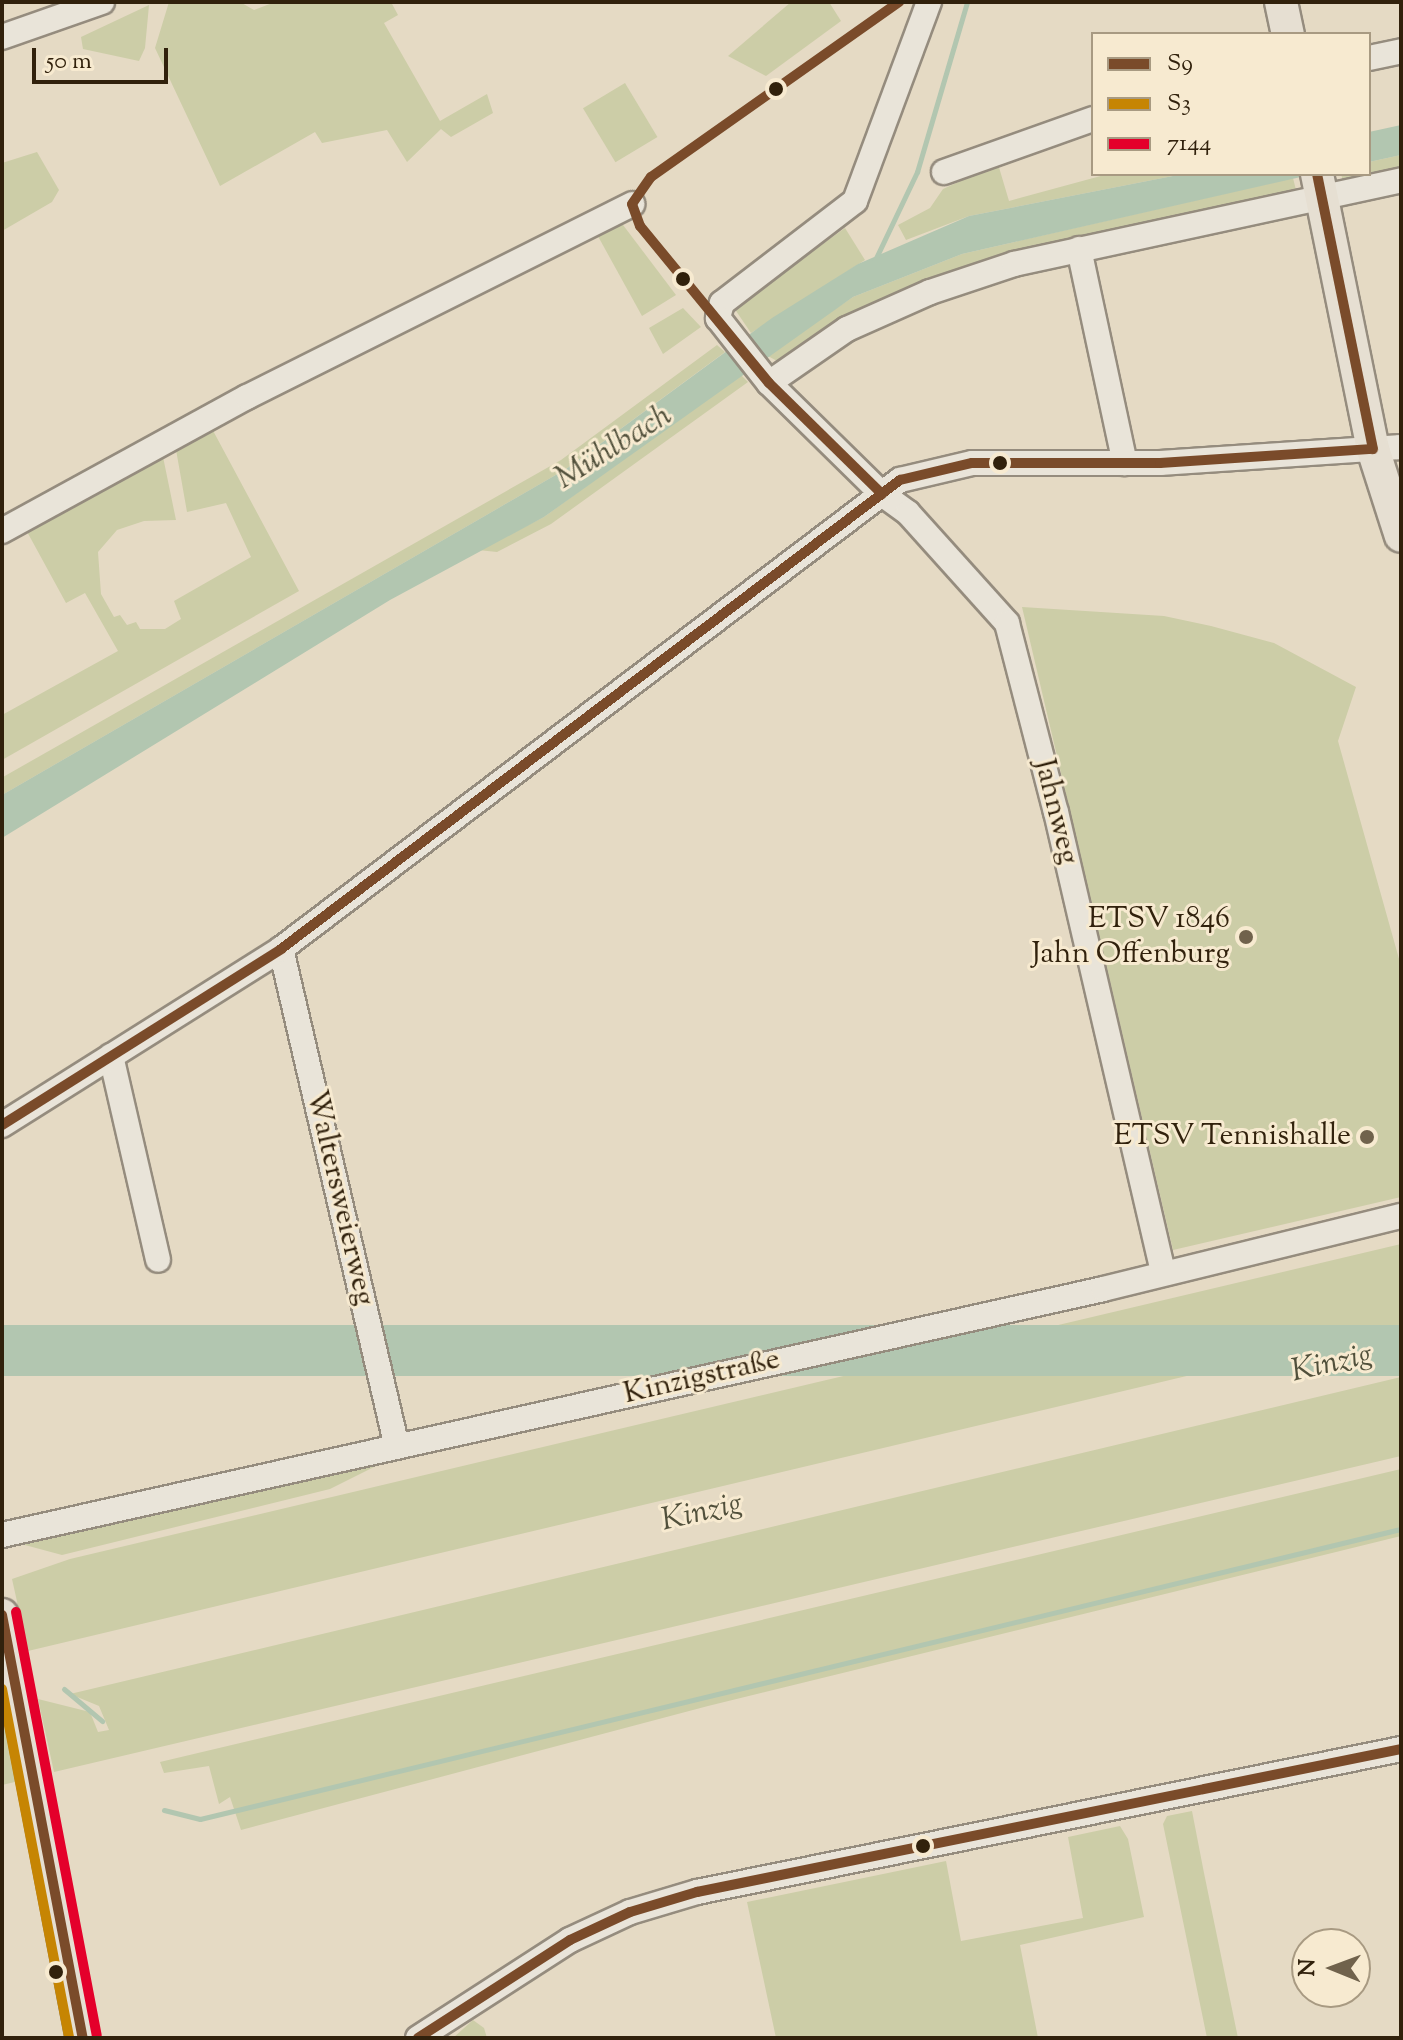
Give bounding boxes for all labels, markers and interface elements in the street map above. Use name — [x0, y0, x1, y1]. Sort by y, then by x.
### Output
scale bar — [36, 32, 172, 82]
legend — [1091, 32, 1371, 176]
text: 50 m — [46, 45, 92, 79]
text: S9 — [1167, 47, 1193, 81]
unlabelled marker — [768, 81, 784, 97]
text: S3 — [1167, 87, 1191, 121]
text: 7144 — [1167, 127, 1211, 161]
unlabelled marker — [675, 271, 691, 287]
water label: Mühlbach — [549, 397, 679, 499]
unlabelled marker — [992, 455, 1008, 471]
street label: Jahnweg — [1025, 756, 1085, 868]
place label: ETSV 1846 Jahn Offenburg — [1032, 902, 1230, 972]
marker: ETSV 1846 Jahn Offenburg — [1237, 928, 1255, 946]
street label: Waltersweierweg — [297, 1087, 381, 1309]
place label: ETSV Tennishalle — [1114, 1119, 1351, 1155]
marker: ETSV Tennishalle — [1358, 1128, 1376, 1146]
water label: Kinzig — [1287, 1336, 1377, 1392]
street label: Kinzigstraße — [620, 1343, 784, 1413]
water label: Kinzig — [657, 1485, 747, 1541]
unlabelled marker — [915, 1838, 931, 1854]
north arrow — [1291, 1928, 1371, 2008]
text: N — [1293, 1959, 1325, 1977]
unlabelled marker — [48, 1964, 64, 1980]

